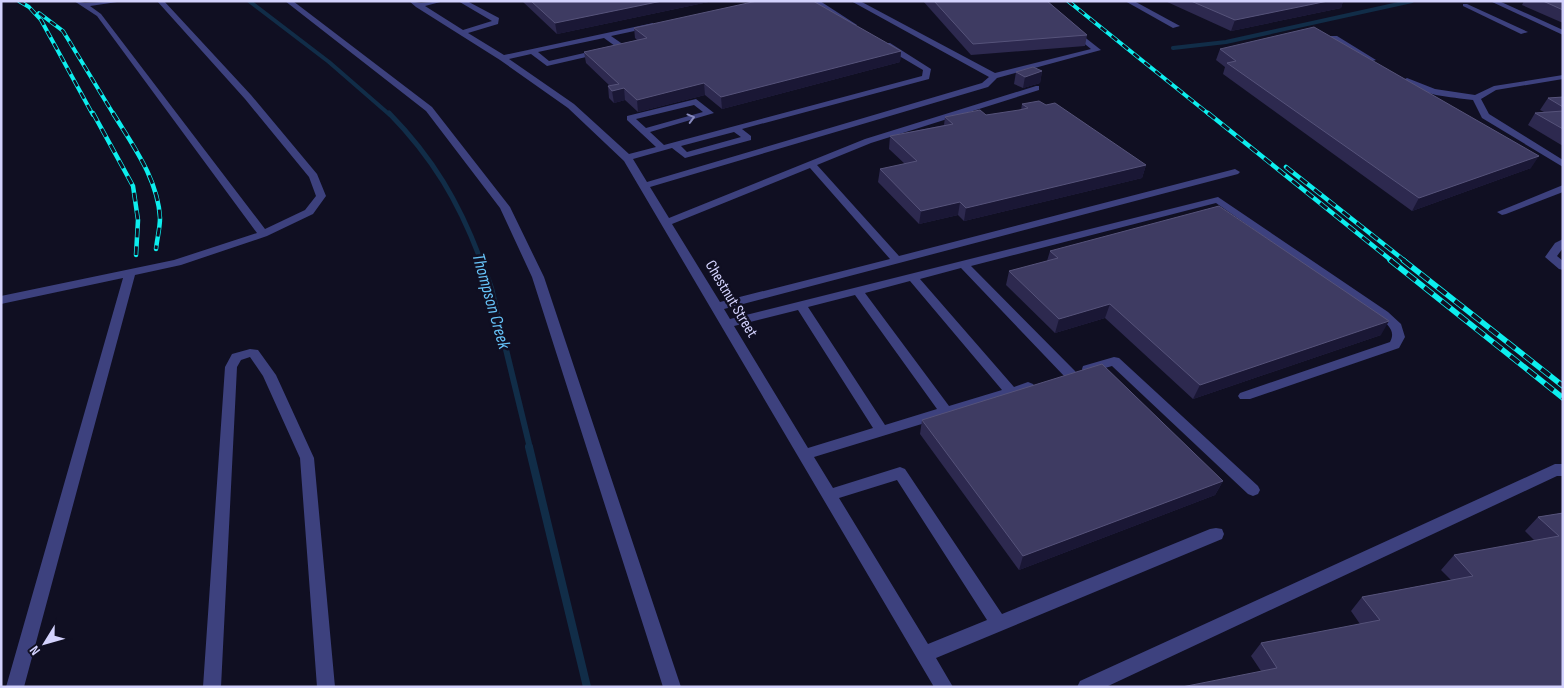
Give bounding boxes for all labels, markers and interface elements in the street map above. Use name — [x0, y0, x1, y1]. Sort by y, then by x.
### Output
one-way arrow — [687, 113, 696, 124]
water label: Thompson Creek — [467, 251, 515, 352]
street label: Chestnut Street — [701, 257, 761, 341]
north arrow — [20, 618, 70, 668]
text: N — [26, 642, 44, 659]

